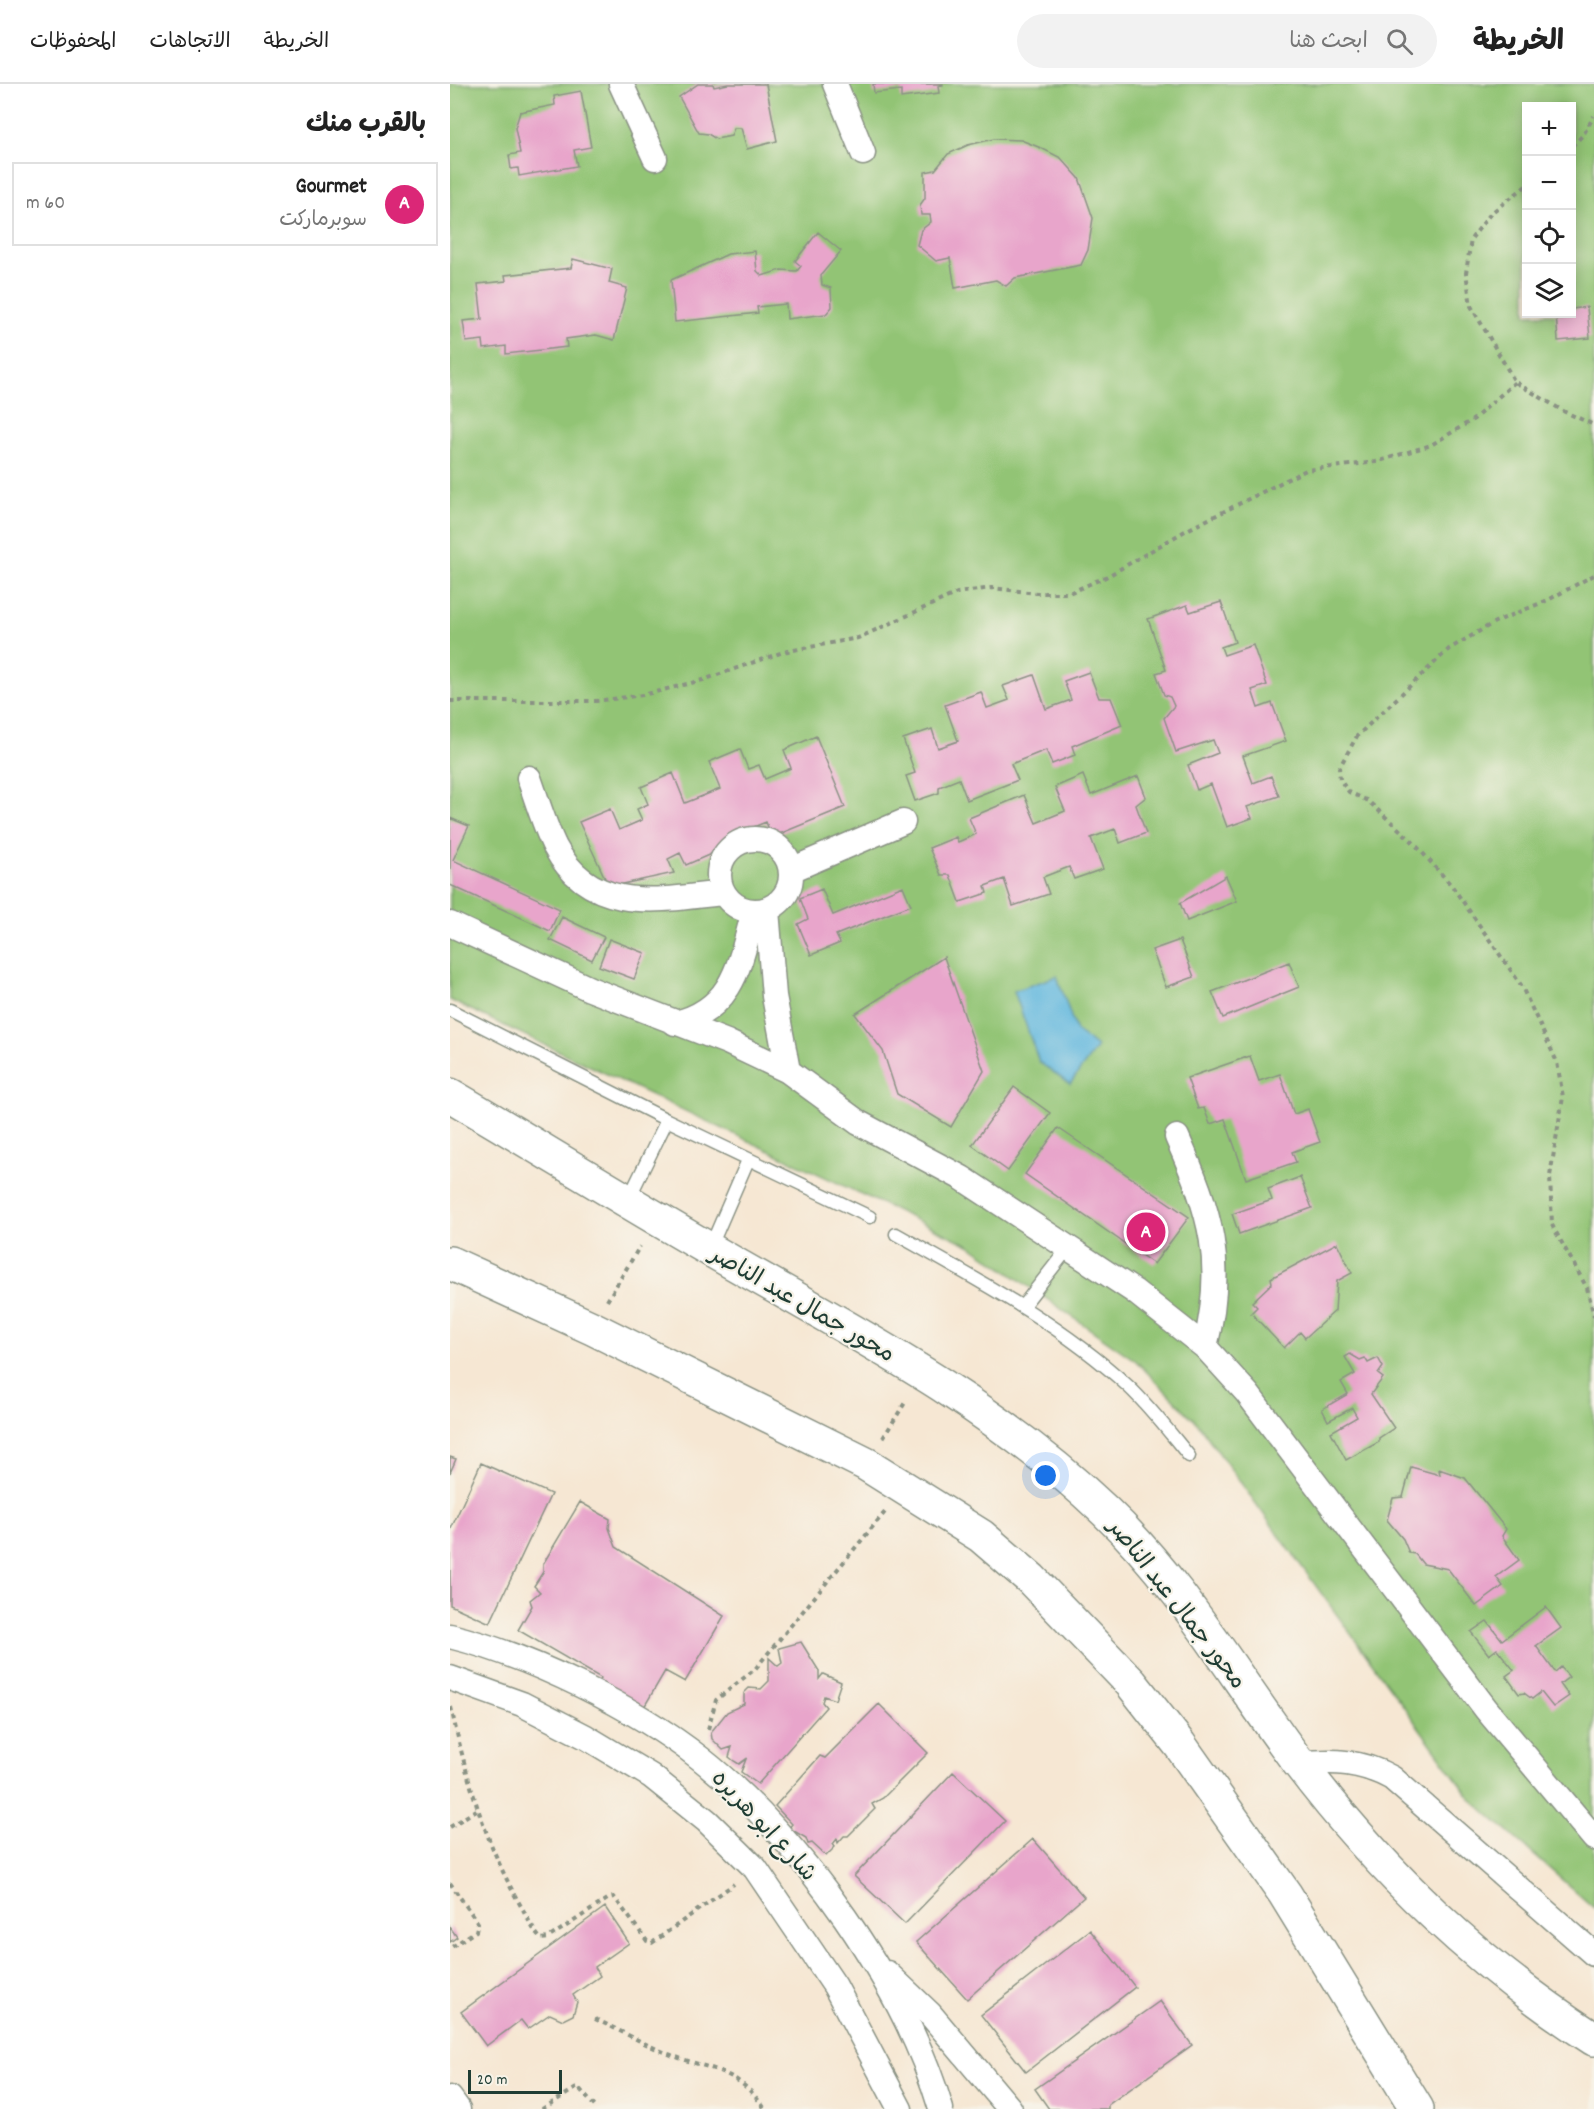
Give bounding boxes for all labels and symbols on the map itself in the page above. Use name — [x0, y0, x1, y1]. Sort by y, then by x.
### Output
pin: A — [1126, 1210, 1166, 1254]
street label: محور جمال عبد الناصر — [701, 1238, 900, 1373]
your location — [1031, 1461, 1060, 1490]
street label: محور جمال عبد الناصر — [1097, 1511, 1253, 1698]
street label: شارع ابو هريره — [702, 1764, 824, 1891]
scale bar — [468, 2067, 562, 2094]

